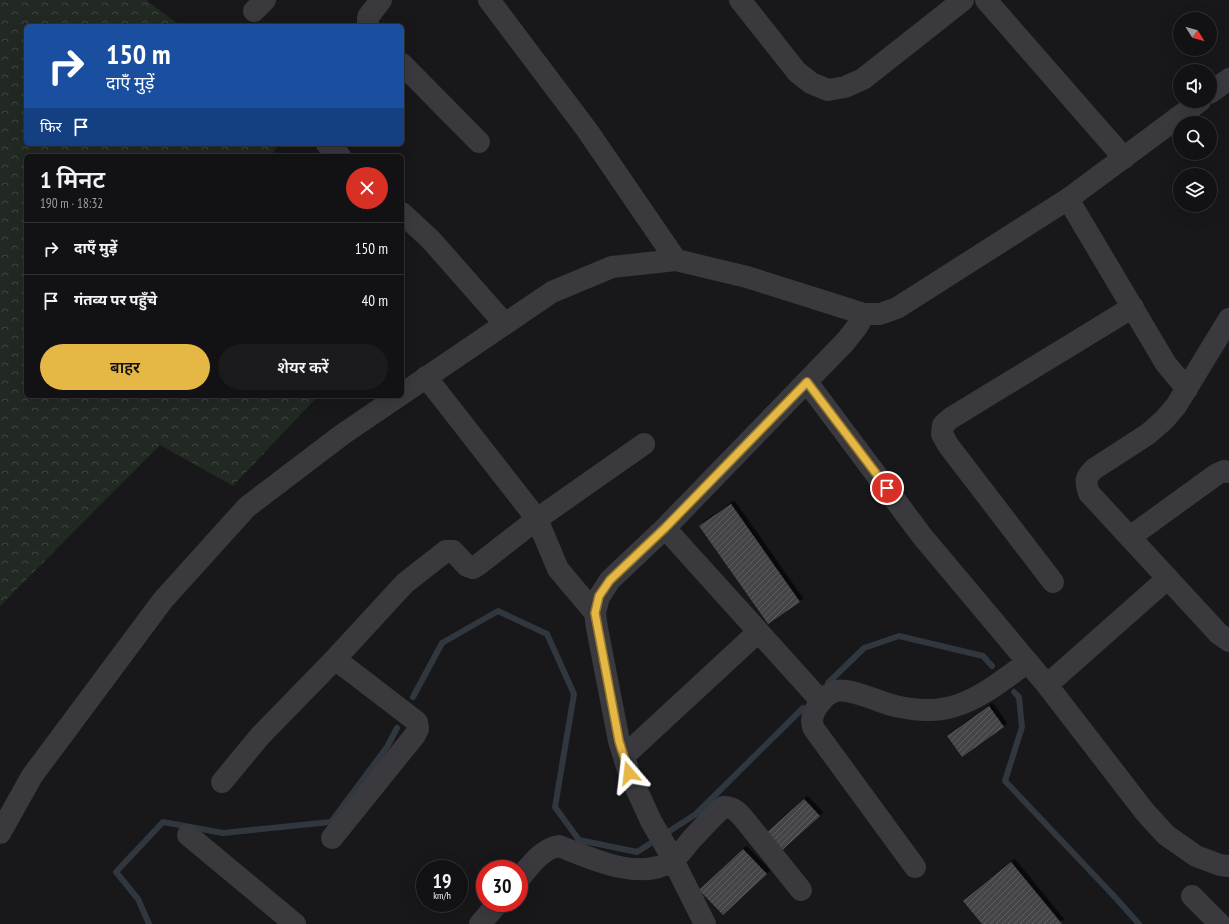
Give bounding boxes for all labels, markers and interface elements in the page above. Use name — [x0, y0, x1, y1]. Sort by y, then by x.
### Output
north arrow — [1173, 12, 1217, 56]
map controls — [1173, 12, 1217, 212]
text: 150 m — [106, 35, 170, 72]
icon: right — [40, 40, 92, 92]
button: sound — [1173, 64, 1217, 108]
text: दाएँ मुड़ें — [106, 71, 154, 94]
icon: arrive — [70, 116, 92, 138]
button: search — [1173, 116, 1217, 160]
text: फिर — [40, 117, 62, 136]
text: 1 मिनट — [40, 164, 105, 195]
button: close — [346, 167, 388, 209]
button: layers — [1173, 168, 1217, 212]
text: 190 m · 18:32 — [40, 195, 103, 212]
icon: right — [40, 238, 62, 260]
text: दाएँ मुड़ें — [74, 238, 117, 257]
text: 150 m — [355, 239, 388, 258]
icon: arrive — [40, 290, 62, 312]
text: गंतव्य पर पहुँचे — [74, 290, 157, 309]
text: 40 m — [362, 291, 388, 310]
button: बाहर — [40, 344, 210, 390]
button: शेयर करें — [218, 344, 388, 390]
pin — [870, 471, 904, 505]
icon: arrive — [876, 477, 898, 499]
position arrow — [608, 752, 650, 794]
speed limit sign: 30 — [476, 860, 528, 912]
text: 19 — [432, 868, 452, 894]
text: km/h — [433, 889, 451, 902]

